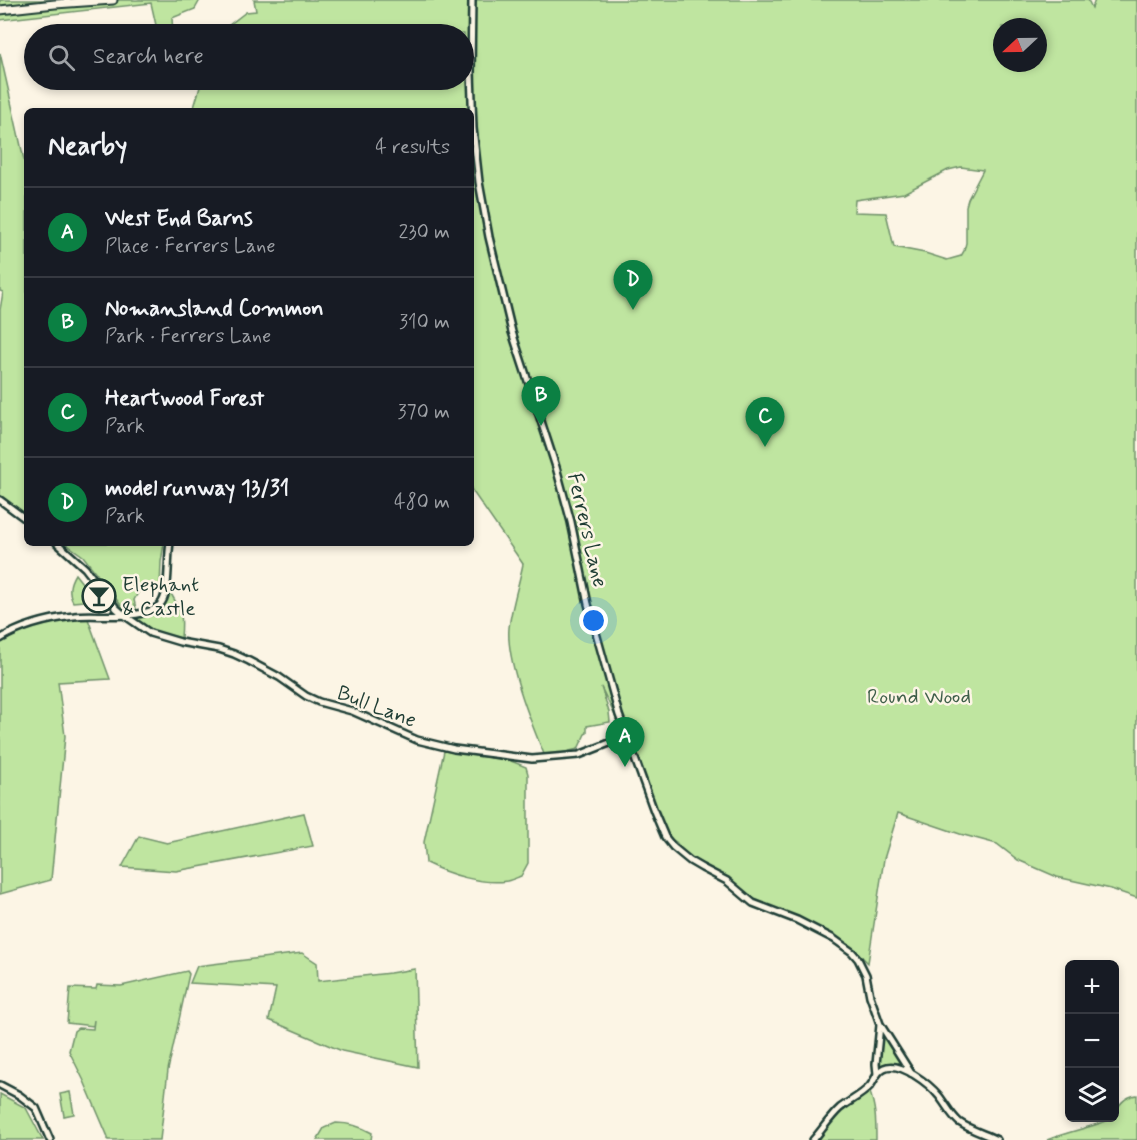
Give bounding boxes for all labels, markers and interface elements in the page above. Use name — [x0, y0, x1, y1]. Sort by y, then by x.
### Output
north arrow — [993, 18, 1047, 72]
search box — [24, 24, 474, 90]
icon: search — [45, 41, 78, 74]
text: Search here — [93, 43, 204, 71]
text: Nearby — [48, 130, 127, 164]
text: 4 results — [375, 134, 450, 161]
text: West End Barns — [105, 205, 253, 233]
text: A — [61, 219, 74, 246]
text: 230 m — [398, 219, 450, 246]
text: Place · Ferrers Lane — [105, 233, 275, 260]
pin: D — [614, 260, 652, 310]
text: Nomansland Common — [105, 295, 324, 323]
text: B — [61, 309, 74, 336]
text: 310 m — [399, 309, 450, 336]
text: Park · Ferrers Lane — [105, 323, 271, 350]
pin: B — [522, 376, 560, 426]
text: Heartwood Forest — [105, 385, 264, 413]
pin: C — [746, 398, 784, 447]
text: C — [60, 399, 75, 426]
text: 370 m — [398, 399, 450, 426]
text: Park — [105, 413, 145, 440]
street label: Ferrers Lane — [560, 470, 614, 590]
text: model runway 13/31 — [105, 475, 289, 503]
text: D — [61, 489, 74, 516]
text: 480 m — [394, 489, 450, 516]
text: Park — [105, 503, 145, 530]
place label: Elephant & Castle — [122, 571, 199, 623]
bar icon: Elephant & Castle — [81, 578, 117, 614]
your location — [579, 606, 608, 635]
street label: Bull Lane — [333, 679, 420, 735]
park label: Round Wood — [867, 683, 971, 711]
pin: A — [606, 718, 644, 767]
map controls — [1065, 960, 1119, 1122]
button: + — [1065, 960, 1119, 1014]
button: − — [1065, 1014, 1119, 1068]
button: layers — [1065, 1068, 1119, 1122]

